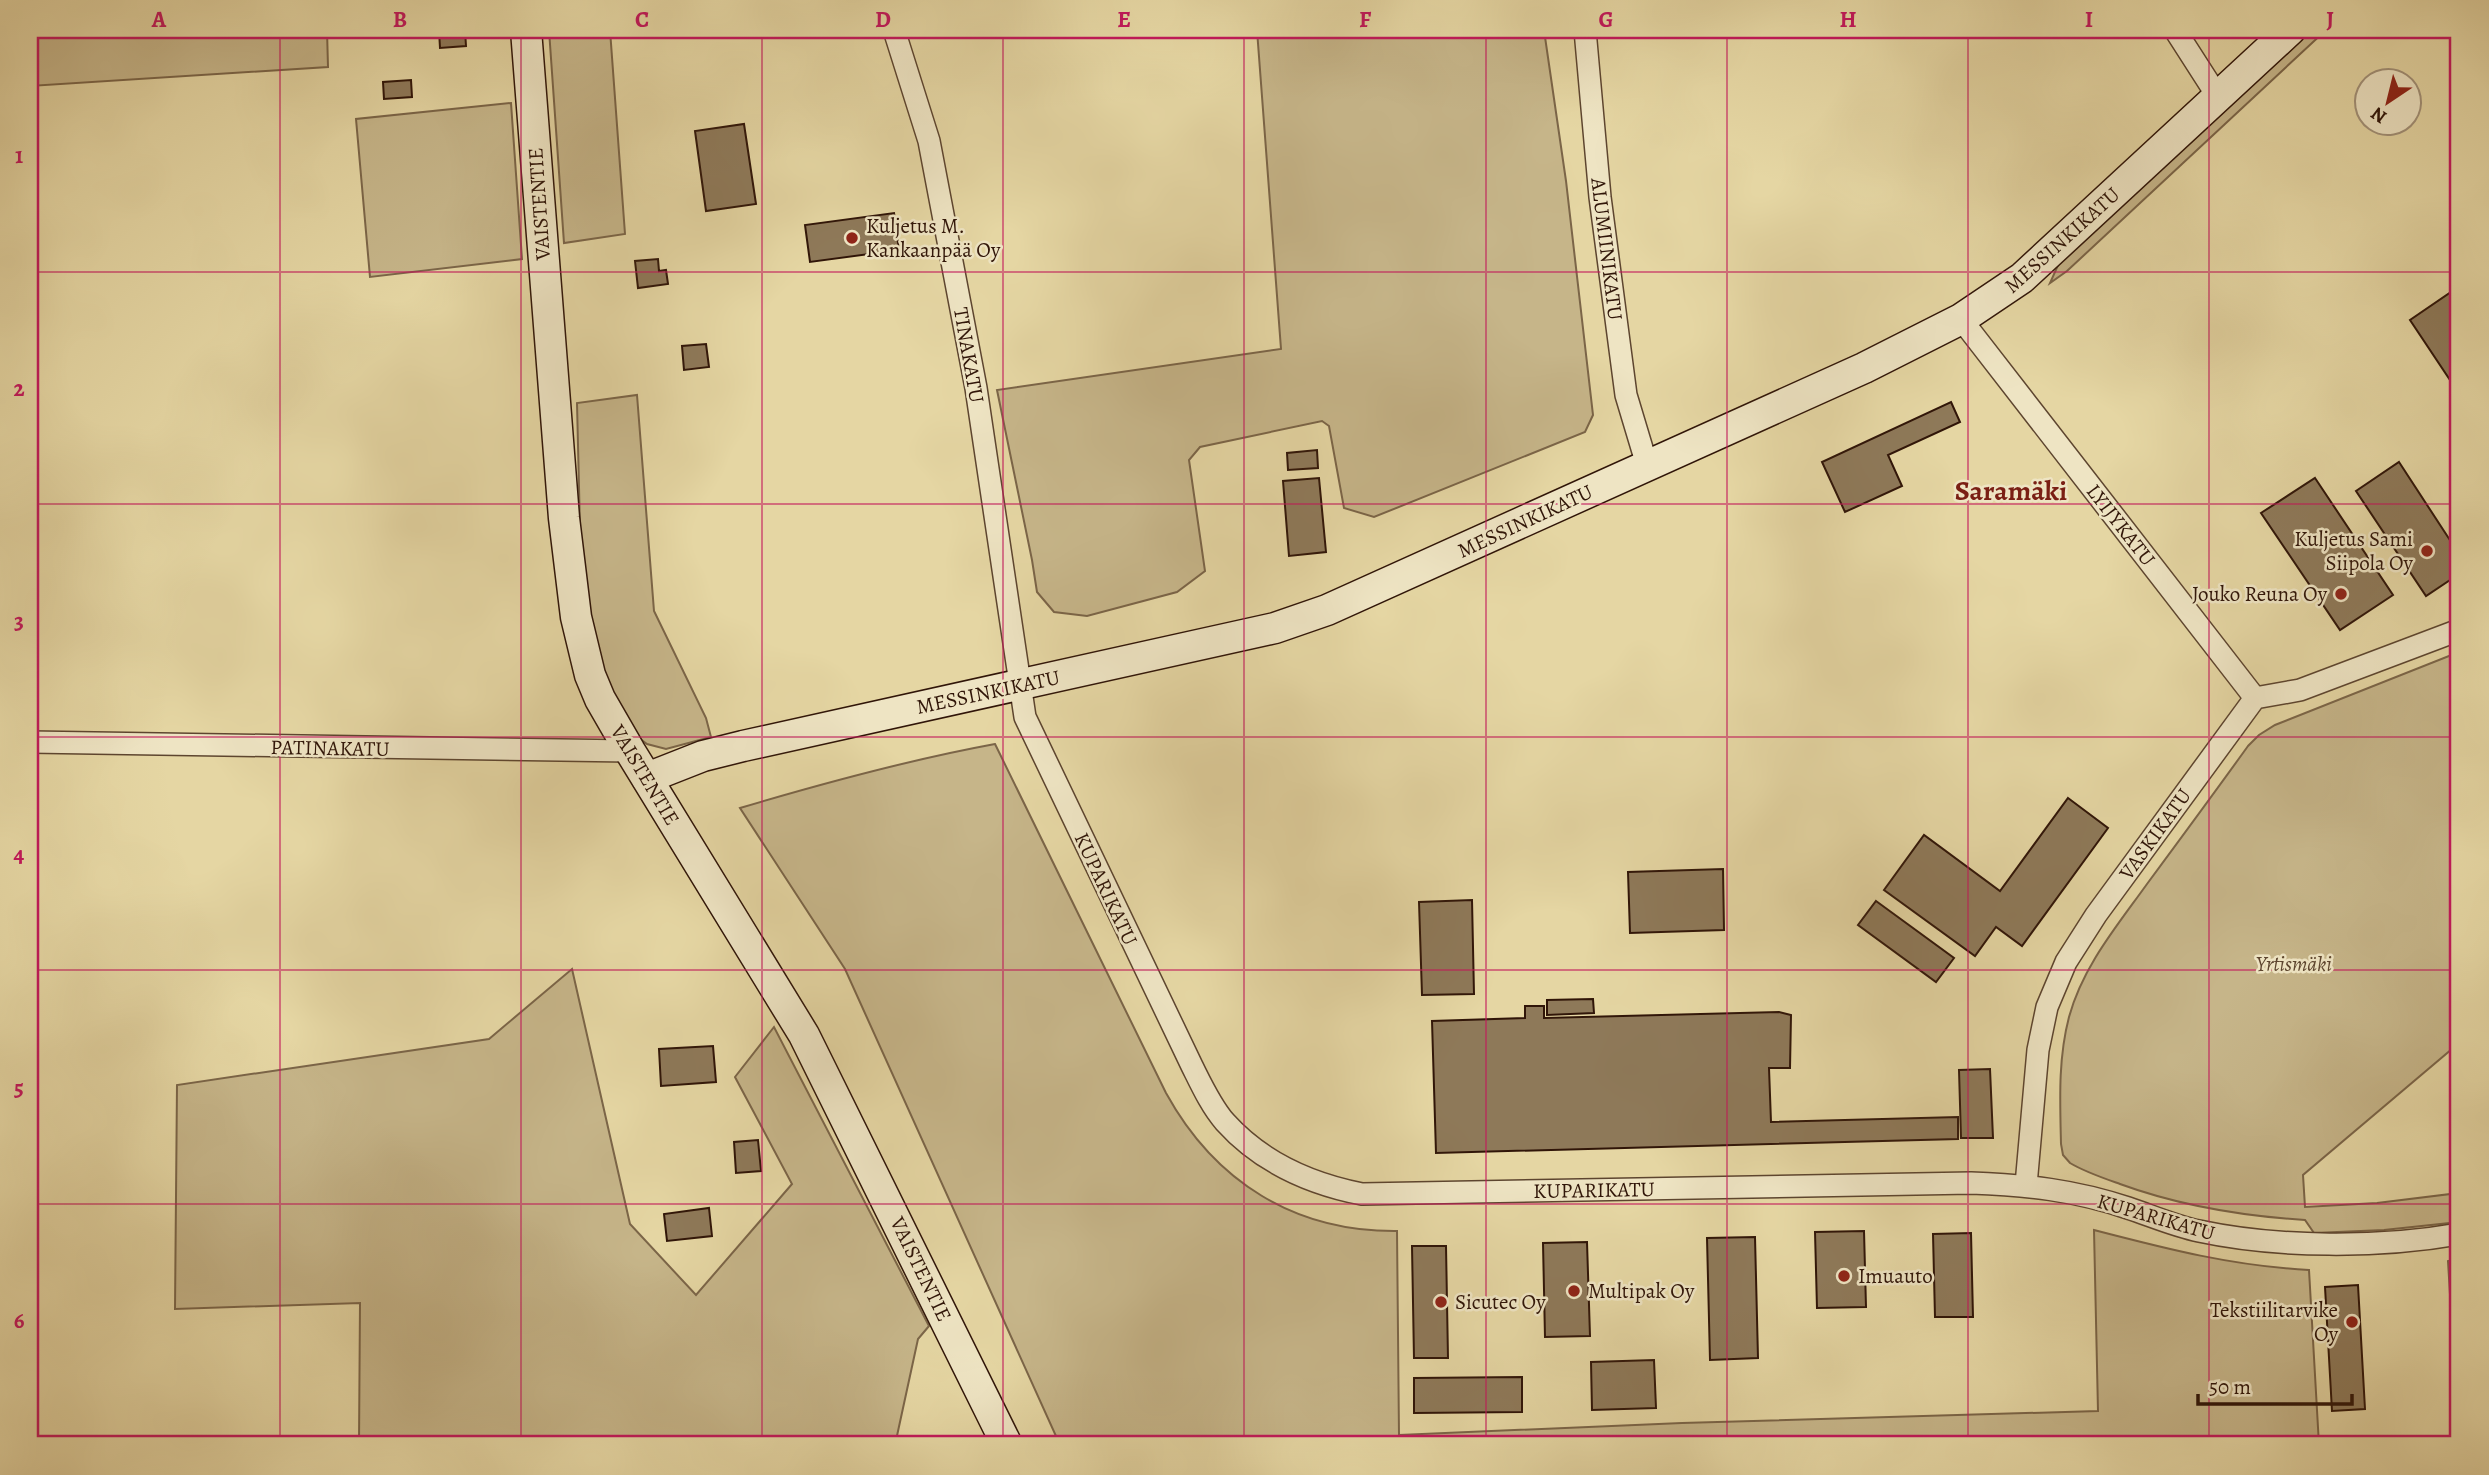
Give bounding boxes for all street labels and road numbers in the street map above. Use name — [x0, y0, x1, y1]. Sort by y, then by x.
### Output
street label: VAISTENTIE — [521, 147, 557, 262]
street label: ALUMIINIKATU — [1584, 175, 1630, 322]
street label: MESSINKIKATU — [1998, 181, 2126, 299]
street label: TINAKATU — [947, 305, 991, 405]
street label: MESSINKIKATU — [1453, 477, 1597, 565]
street label: LYIJYKATU — [2080, 478, 2162, 572]
street label: MESSINKIKATU — [914, 663, 1062, 721]
street label: VAISTENTIE — [603, 719, 686, 831]
street label: PATINAKATU — [270, 733, 390, 763]
street label: VASKIKATU — [2112, 783, 2198, 886]
street label: KUPARIKATU — [1068, 828, 1144, 950]
street label: KUPARIKATU — [1533, 1175, 1655, 1205]
street label: KUPARIKATU — [2094, 1187, 2218, 1247]
street label: VAISTENTIE — [883, 1211, 958, 1326]

